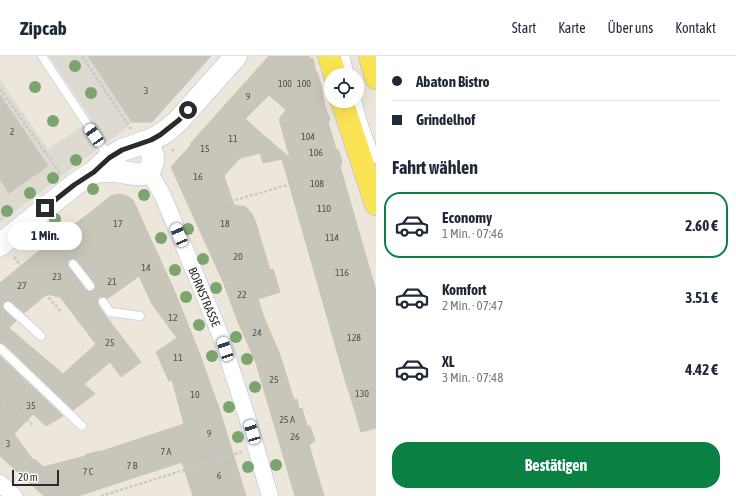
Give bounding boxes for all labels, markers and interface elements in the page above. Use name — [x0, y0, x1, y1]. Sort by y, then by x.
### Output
text: Zipcab — [20, 17, 67, 39]
text: Start — [512, 20, 536, 36]
text: Karte — [558, 20, 586, 36]
text: Über uns — [608, 20, 653, 36]
text: Kontakt — [675, 20, 716, 36]
map controls — [324, 68, 364, 108]
button: locate — [324, 68, 364, 108]
text: Abaton Bistro — [416, 73, 490, 90]
house number: 100 — [278, 78, 292, 89]
house number: 100 — [297, 78, 311, 89]
house number: 3 — [144, 85, 149, 96]
house number: 9 — [246, 91, 251, 102]
route start — [179, 101, 197, 119]
text: Grindelhof — [416, 111, 475, 128]
car — [82, 122, 106, 148]
house number: 2 — [10, 126, 15, 137]
house number: 104 — [301, 131, 315, 142]
house number: 11 — [228, 133, 238, 144]
house number: 15 — [200, 143, 210, 154]
house number: 106 — [309, 147, 323, 158]
text: Fahrt wählen — [392, 157, 478, 178]
house number: 16 — [193, 171, 203, 182]
house number: 108 — [310, 178, 324, 189]
route end — [36, 199, 54, 217]
house number: 110 — [317, 203, 331, 214]
icon: car — [394, 207, 430, 243]
text: Economy — [442, 209, 492, 226]
text: 2.60 € — [685, 217, 718, 234]
house number: 17 — [113, 218, 123, 229]
house number: 18 — [220, 218, 230, 229]
callout: 1 Min. — [8, 222, 82, 250]
car — [169, 222, 189, 248]
text: 1 Min. · 07:46 — [442, 226, 503, 241]
text: 1 Min. — [31, 228, 59, 243]
house number: 114 — [325, 232, 339, 243]
house number: 20 — [233, 251, 243, 262]
house number: 14 — [141, 262, 151, 273]
street label: BORNSTRASSE — [185, 265, 223, 329]
house number: 116 — [335, 267, 349, 278]
house number: 23 — [52, 271, 62, 282]
house number: 21 — [107, 276, 117, 287]
icon: car — [394, 279, 430, 315]
house number: 27 — [17, 280, 27, 291]
text: Komfort — [442, 281, 487, 298]
house number: 22 — [237, 289, 247, 300]
text: 3.51 € — [685, 289, 718, 306]
text: 2 Min. · 07:47 — [442, 298, 503, 313]
house number: 12 — [168, 312, 178, 323]
house number: 24 — [252, 327, 262, 338]
house number: 128 — [347, 332, 361, 343]
car — [216, 336, 234, 362]
house number: 25 — [105, 337, 115, 348]
icon: car — [394, 351, 430, 387]
house number: 11 — [173, 352, 183, 363]
text: XL — [442, 353, 455, 370]
text: 4.42 € — [685, 361, 718, 378]
text: 3 Min. · 07:48 — [442, 370, 503, 385]
house number: 25 — [269, 374, 279, 385]
house number: 130 — [355, 388, 369, 399]
house number: 10 — [190, 389, 200, 400]
house number: 35 — [26, 400, 36, 411]
house number: 25 A — [279, 414, 295, 425]
car — [243, 419, 261, 445]
house number: 9 — [207, 428, 212, 439]
house number: 26 — [290, 431, 300, 442]
house number: 3 — [6, 438, 11, 449]
button: Bestätigen — [392, 442, 720, 488]
house number: 7 A — [161, 446, 172, 457]
house number: 7 B — [127, 460, 138, 471]
house number: 7 C — [83, 466, 94, 477]
scale bar — [12, 468, 59, 487]
house number: 6 — [217, 470, 222, 481]
text: 20 m — [18, 471, 38, 483]

